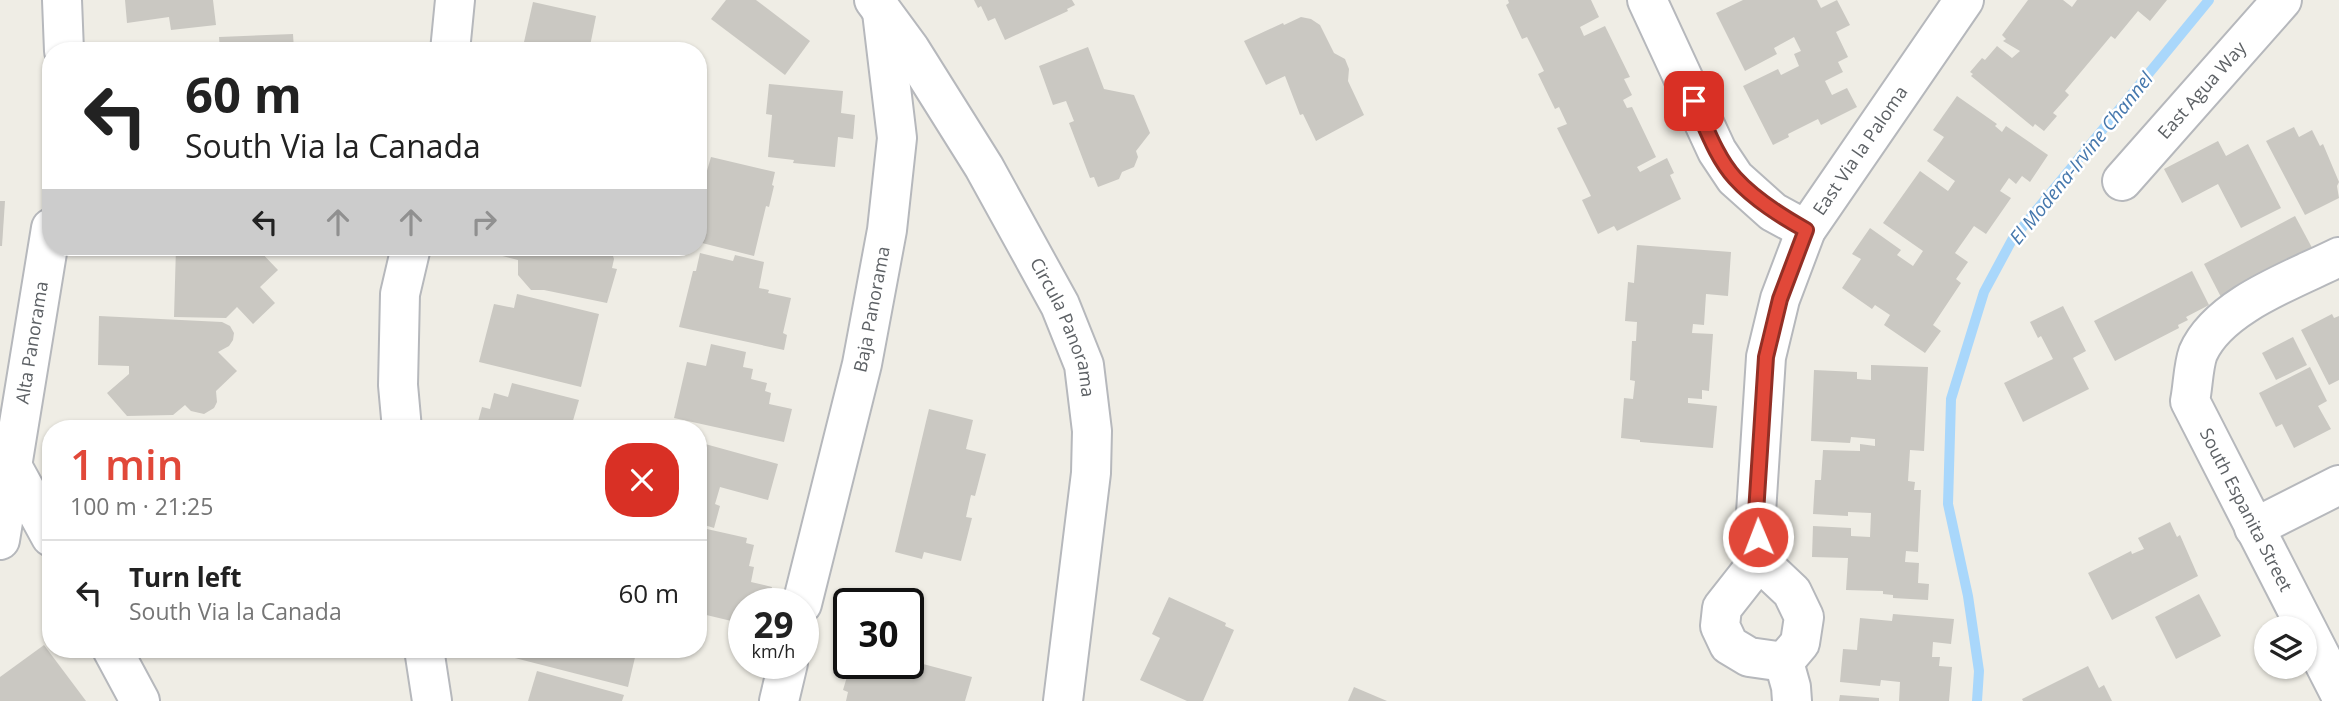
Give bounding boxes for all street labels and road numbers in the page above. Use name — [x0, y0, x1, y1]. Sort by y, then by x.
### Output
street label: East Agua Way — [2152, 35, 2252, 143]
street label: East Via la Paloma — [1807, 81, 1913, 220]
street label: Baja Panorama — [847, 244, 895, 375]
street label: Circula Panorama — [1025, 253, 1101, 398]
street label: Alta Panorama — [9, 279, 53, 406]
street label: South Espanita Street — [2195, 424, 2298, 595]

